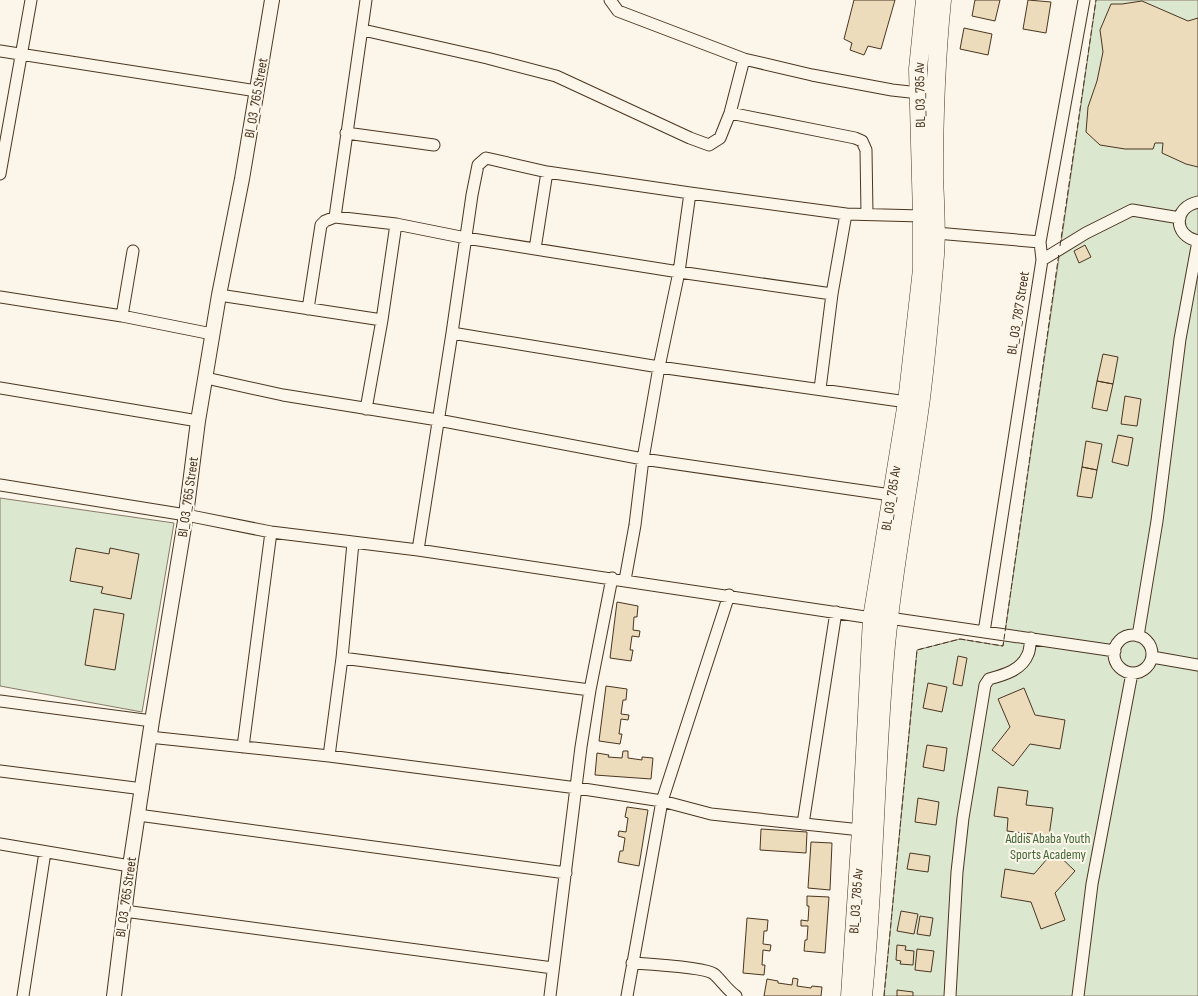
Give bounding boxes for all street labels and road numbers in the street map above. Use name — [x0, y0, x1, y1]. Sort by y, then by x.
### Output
street label: Bl_03_765 Street — [241, 57, 271, 139]
street label: BL_03_785 Av — [911, 61, 929, 128]
street label: BL_03_787 Street — [1003, 270, 1033, 356]
street label: Bl_03_765 Street — [174, 456, 202, 538]
street label: BL_03_785 Av — [877, 464, 905, 532]
street label: Bl_03_765 Street — [112, 856, 140, 938]
street label: BL_03_785 Av — [845, 867, 867, 934]

